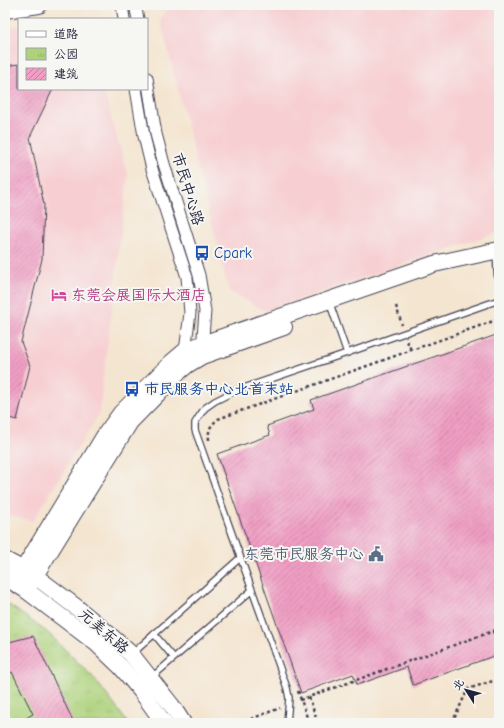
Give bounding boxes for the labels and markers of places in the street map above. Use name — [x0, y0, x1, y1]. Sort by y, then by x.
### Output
bus stop icon: Cpark — [193, 244, 211, 262]
place label: Cpark — [214, 244, 253, 262]
hotel icon: 东莞会展国际大酒店 — [50, 286, 68, 304]
place label: 东莞会展国际大酒店 — [71, 286, 206, 304]
bus stop icon: 市民服务中心北首末站 — [123, 380, 141, 398]
place label: 市民服务中心北首末站 — [144, 380, 294, 398]
place label: 东莞市民服务中心 — [244, 545, 364, 563]
public building icon: 东莞市民服务中心 — [367, 545, 385, 563]

